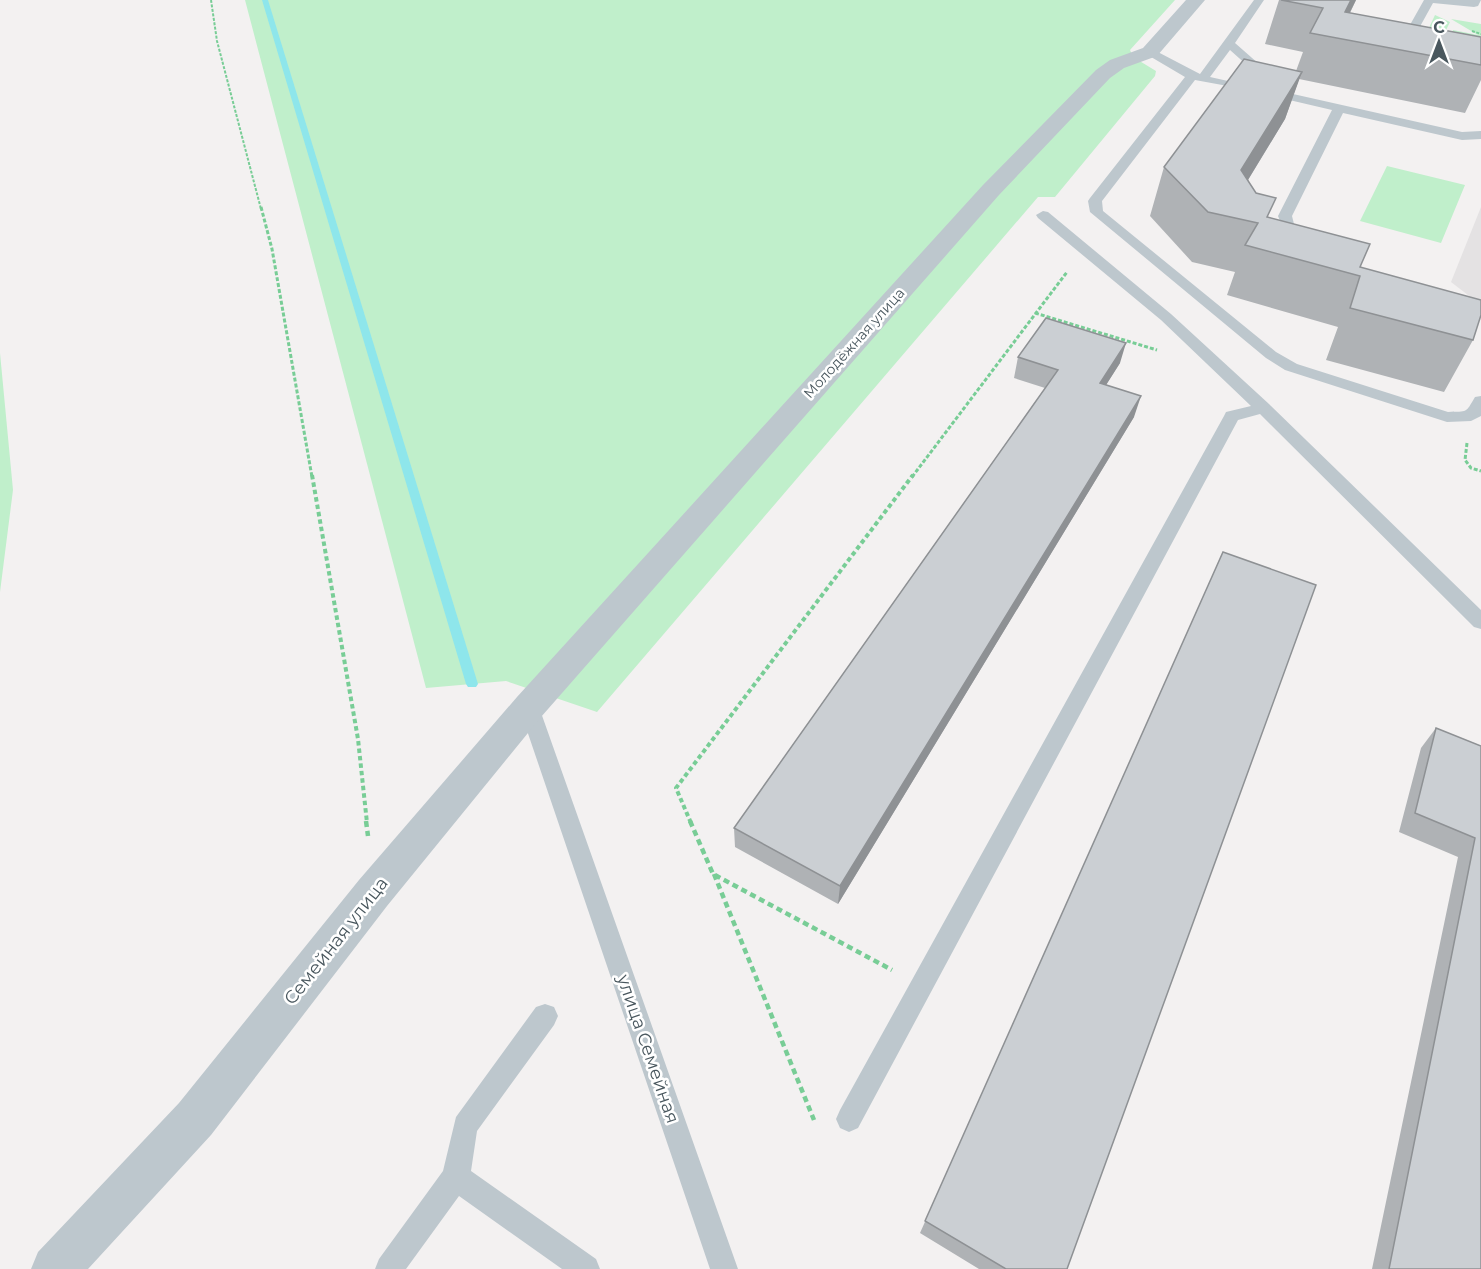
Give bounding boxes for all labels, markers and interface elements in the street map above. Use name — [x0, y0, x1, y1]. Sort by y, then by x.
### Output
north arrow — [1409, 12, 1469, 72]
text: С — [1433, 18, 1445, 37]
street label: Молодёжная улица — [800, 284, 908, 402]
street label: Семейная улица — [279, 873, 393, 1009]
street label: улица Семейная — [612, 971, 684, 1126]

